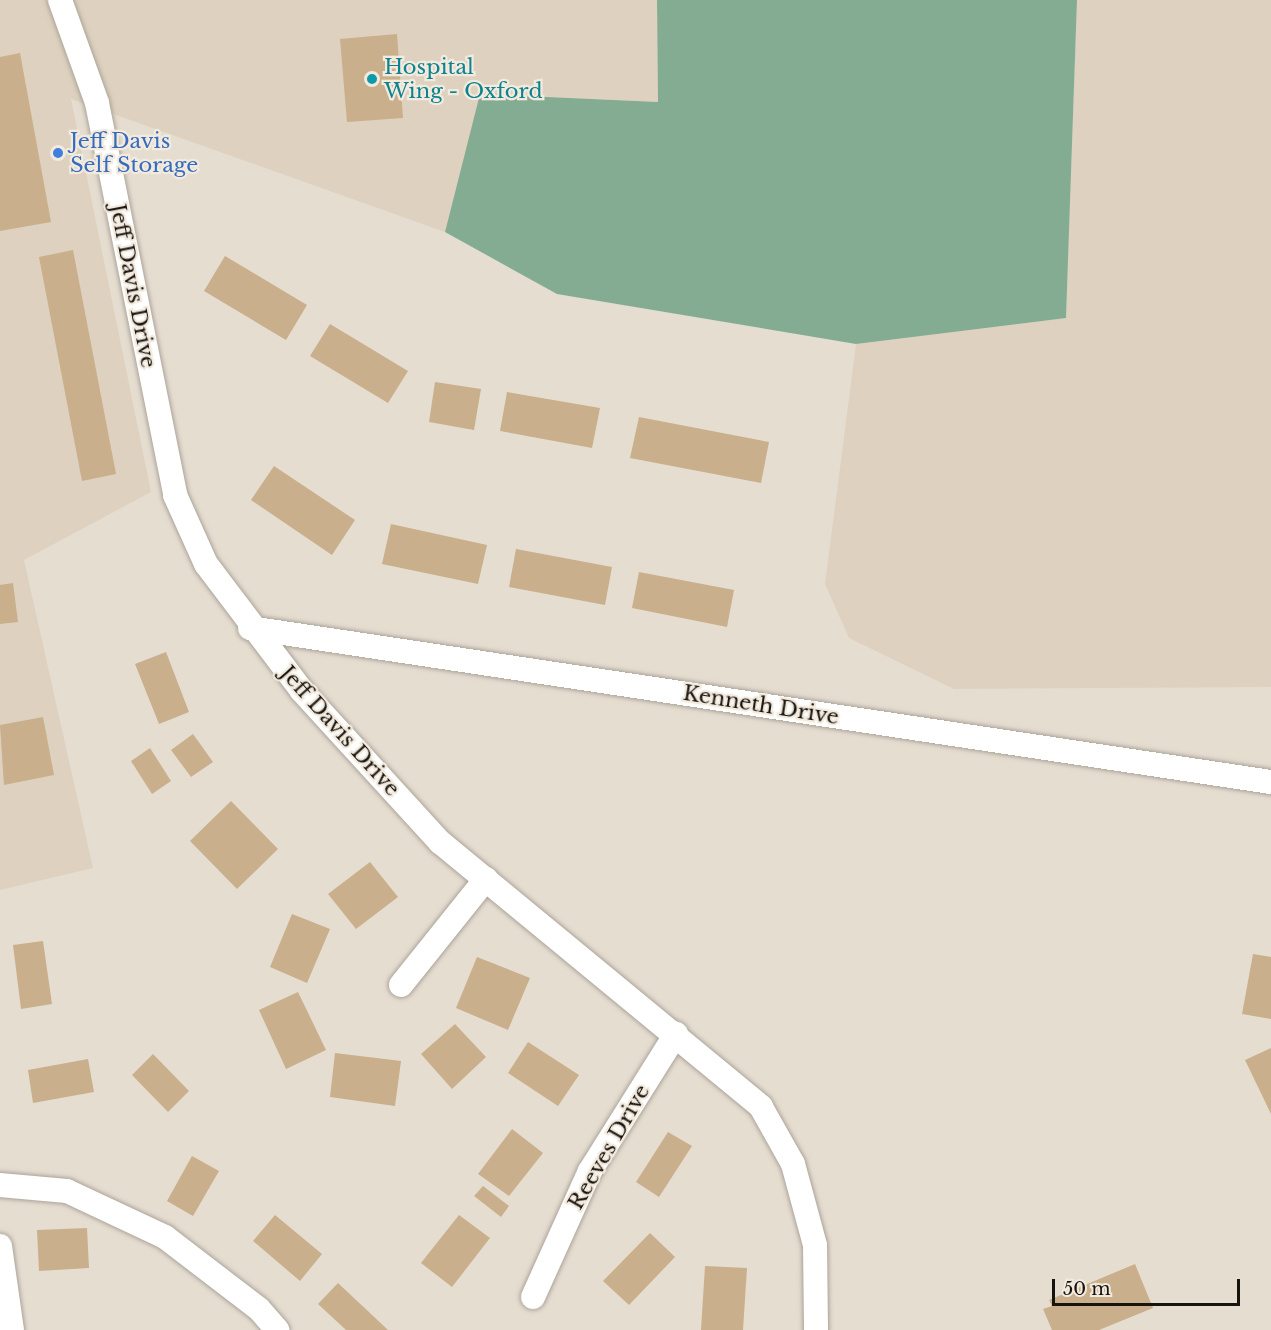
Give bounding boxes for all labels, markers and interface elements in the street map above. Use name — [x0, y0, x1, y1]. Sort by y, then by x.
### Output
place label: Hospital Wing - Oxford — [384, 54, 543, 104]
marker: Hospital Wing - Oxford — [365, 72, 379, 86]
place label: Jeff Davis Self Storage — [70, 128, 198, 178]
marker: Jeff Davis Self Storage — [51, 146, 65, 160]
street label: Jeff Davis Drive — [105, 202, 161, 370]
street label: Jeff Davis Drive — [275, 661, 405, 801]
street label: Kenneth Drive — [681, 680, 841, 730]
street label: Reeves Drive — [563, 1080, 655, 1214]
scale bar — [1055, 1267, 1242, 1305]
text: 50 m — [1063, 1278, 1111, 1300]

